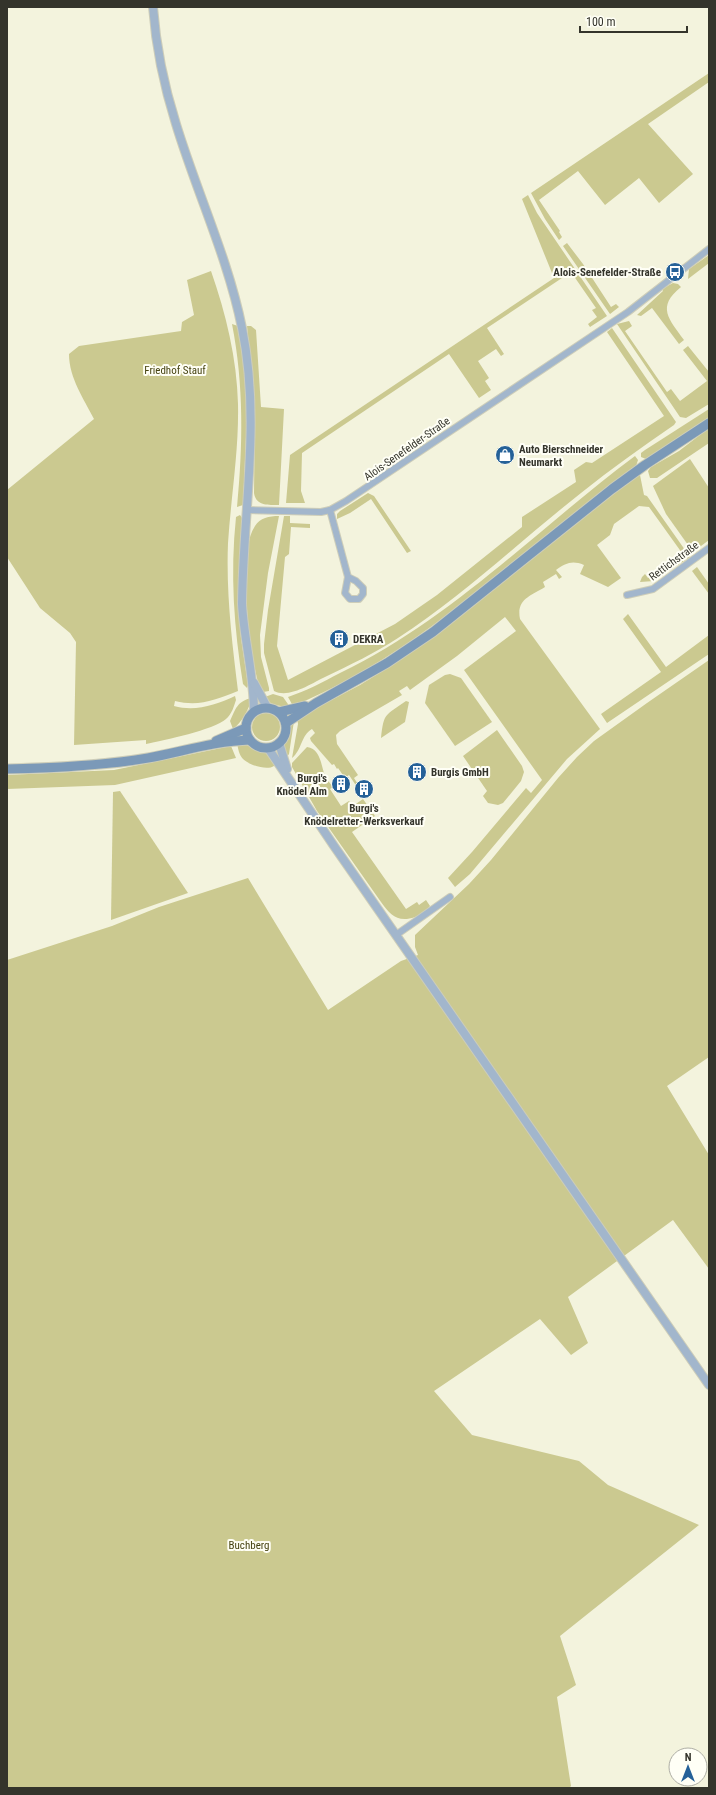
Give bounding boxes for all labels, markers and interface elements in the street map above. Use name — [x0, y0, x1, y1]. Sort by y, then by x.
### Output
scale bar — [580, 8, 687, 34]
text: 100 m — [586, 15, 616, 29]
bus stop icon: Alois-Senefelder-Straße — [664, 261, 686, 283]
place label: Alois-Senefelder-Straße — [553, 266, 661, 279]
park label: Friedhof Stauf — [144, 364, 206, 377]
street label: Alois-Senefelder-Straße — [361, 414, 453, 484]
place label: Auto Bierschneider Neumarkt — [519, 443, 604, 469]
shop icon: Auto Bierschneider Neumarkt — [494, 444, 516, 466]
street label: Rettichstraße — [647, 539, 701, 583]
building icon: DEKRA — [328, 628, 350, 650]
place label: DEKRA — [353, 633, 384, 646]
building icon: Burgis GmbH — [406, 761, 428, 783]
place label: Burgis GmbH — [431, 766, 489, 779]
place label: Burgi's Knödel Alm — [277, 772, 327, 798]
building icon: Burgi's Knödel Alm — [330, 773, 352, 795]
building icon: Burgi's Knödelretter-Werksverkauf — [353, 778, 375, 800]
place label: Burgi's Knödelretter-Werksverkauf — [304, 802, 424, 828]
park label: Buchberg — [229, 1539, 269, 1552]
north arrow — [668, 1747, 708, 1787]
text: N — [685, 1751, 692, 1764]

